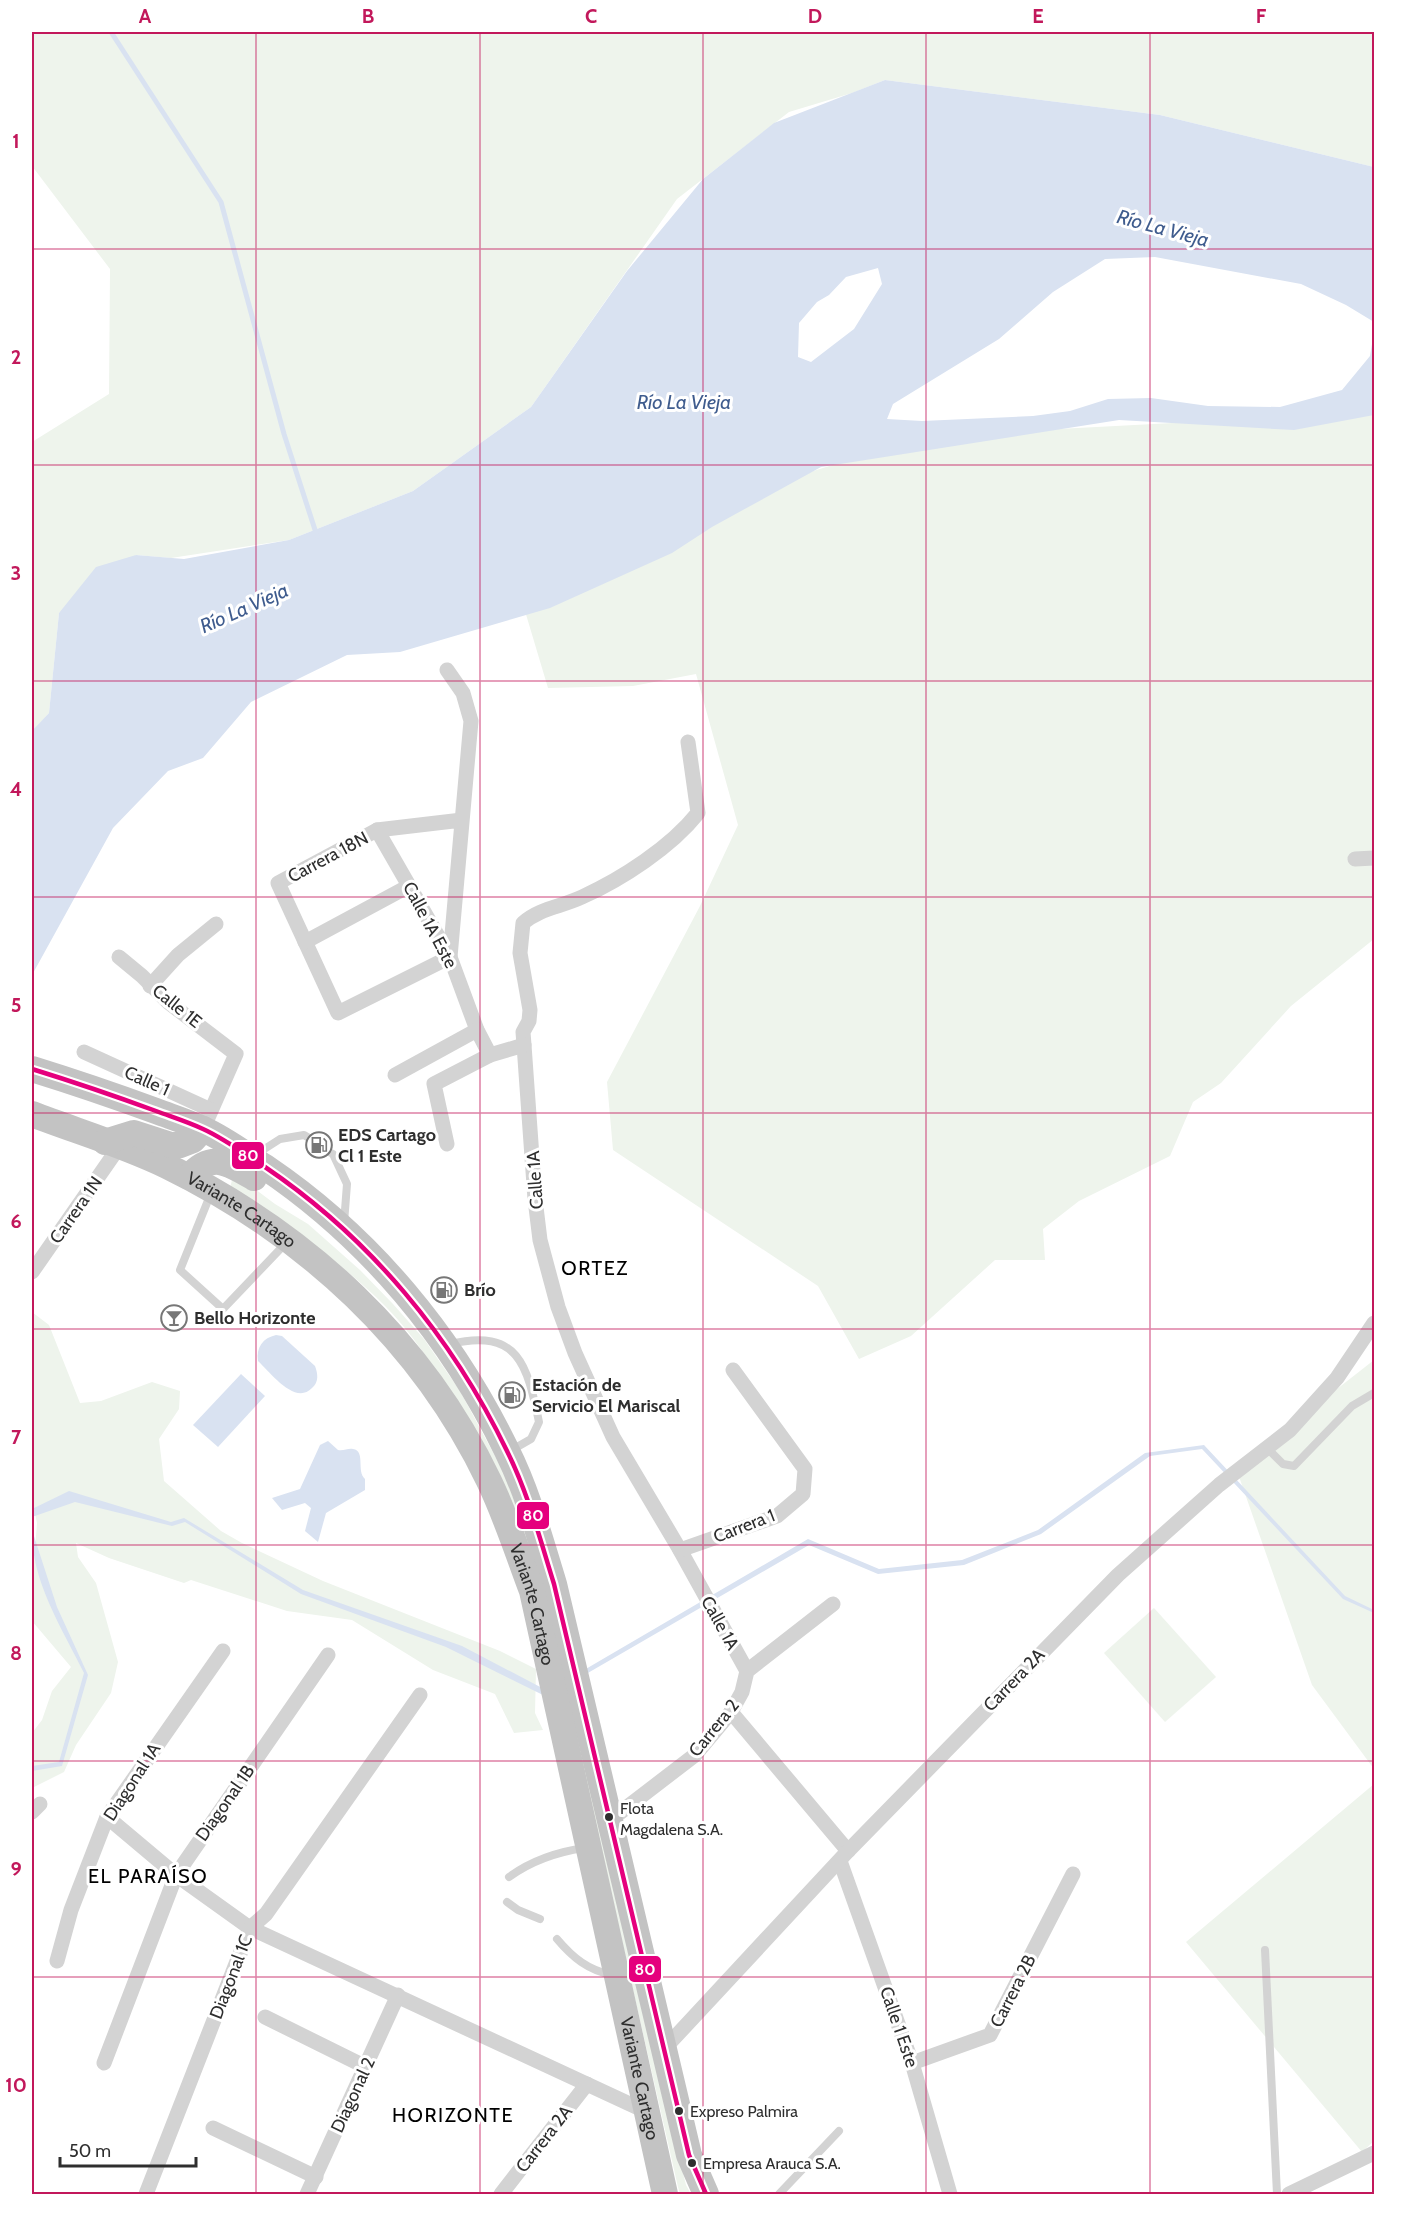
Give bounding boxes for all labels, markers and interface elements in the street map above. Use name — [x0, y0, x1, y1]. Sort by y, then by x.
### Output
text: A — [139, 4, 152, 28]
text: B — [362, 4, 374, 28]
text: C — [585, 4, 597, 28]
text: D — [808, 4, 822, 28]
text: E — [1032, 4, 1044, 28]
text: F — [1256, 4, 1267, 28]
text: 1 — [12, 129, 20, 153]
water label: Río La Vieja — [1114, 204, 1212, 252]
text: 2 — [11, 345, 21, 369]
water label: Río La Vieja — [637, 390, 731, 414]
text: 3 — [11, 561, 21, 585]
water label: Río La Vieja — [196, 578, 292, 638]
text: 4 — [10, 777, 22, 801]
street label: Carrera 18N — [284, 827, 372, 887]
street label: Calle 1A Este — [398, 878, 462, 972]
street label: Calle 1E — [148, 979, 206, 1033]
text: 5 — [11, 993, 21, 1017]
street label: Calle 1 — [121, 1061, 173, 1101]
place label: EDS Cartago Cl 1 Este — [338, 1124, 436, 1167]
fuel station icon: EDS Cartago Cl 1 Este — [304, 1130, 334, 1160]
line badge: 80 — [231, 1141, 265, 1170]
text: 80 — [238, 1146, 258, 1165]
street label: Calle 1A — [522, 1150, 548, 1210]
street label: Variante Cartago — [183, 1167, 300, 1253]
street label: Carrera 1N — [45, 1172, 107, 1248]
text: 6 — [10, 1209, 22, 1233]
district label: ORTEZ — [561, 1256, 629, 1280]
fuel station icon: Brío — [429, 1275, 459, 1305]
place label: Brío — [464, 1279, 496, 1301]
bar icon: Bello Horizonte — [159, 1303, 189, 1333]
place label: Bello Horizonte — [194, 1307, 316, 1329]
place label: Estación de Servicio El Mariscal — [532, 1374, 681, 1417]
fuel station icon: Estación de Servicio El Mariscal — [497, 1380, 527, 1410]
text: 7 — [11, 1425, 22, 1449]
line badge: 80 — [516, 1501, 550, 1530]
street label: Carrera 1 — [710, 1504, 778, 1548]
text: 80 — [523, 1506, 543, 1525]
street label: Variante Cartago — [505, 1541, 559, 1667]
street label: Calle 1A — [696, 1592, 744, 1654]
text: 8 — [10, 1641, 22, 1665]
street label: Carrera 2A — [979, 1644, 1049, 1716]
street label: Carrera 2 — [684, 1695, 744, 1761]
street label: Diagonal 1A — [99, 1739, 165, 1825]
street label: Diagonal 1B — [191, 1760, 259, 1845]
place label: Flota Magdalena S.A. — [620, 1799, 723, 1839]
marker: Flota Magdalena S.A. — [603, 1811, 615, 1823]
text: 9 — [10, 1857, 22, 1881]
district label: EL PARAÍSO — [88, 1864, 208, 1888]
street label: Diagonal 1C — [205, 1932, 257, 2022]
street label: Carrera 2B — [985, 1951, 1041, 2031]
line badge: 80 — [628, 1955, 662, 1983]
text: 80 — [635, 1960, 655, 1979]
street label: Calle 1 Este — [875, 1984, 923, 2070]
street label: Variante Cartago — [615, 2015, 664, 2142]
street label: Diagonal 2 — [326, 2054, 380, 2136]
text: 10 — [5, 2073, 27, 2097]
street label: Carrera 2A — [511, 2101, 577, 2177]
place label: Expreso Palmira — [690, 2102, 798, 2121]
district label: HORIZONTE — [392, 2103, 514, 2127]
marker: Expreso Palmira — [673, 2105, 685, 2117]
scale bar — [60, 2130, 196, 2168]
text: 50 m — [69, 2140, 111, 2162]
place label: Empresa Arauca S.A. — [703, 2154, 841, 2173]
marker: Empresa Arauca S.A. — [686, 2157, 698, 2169]

